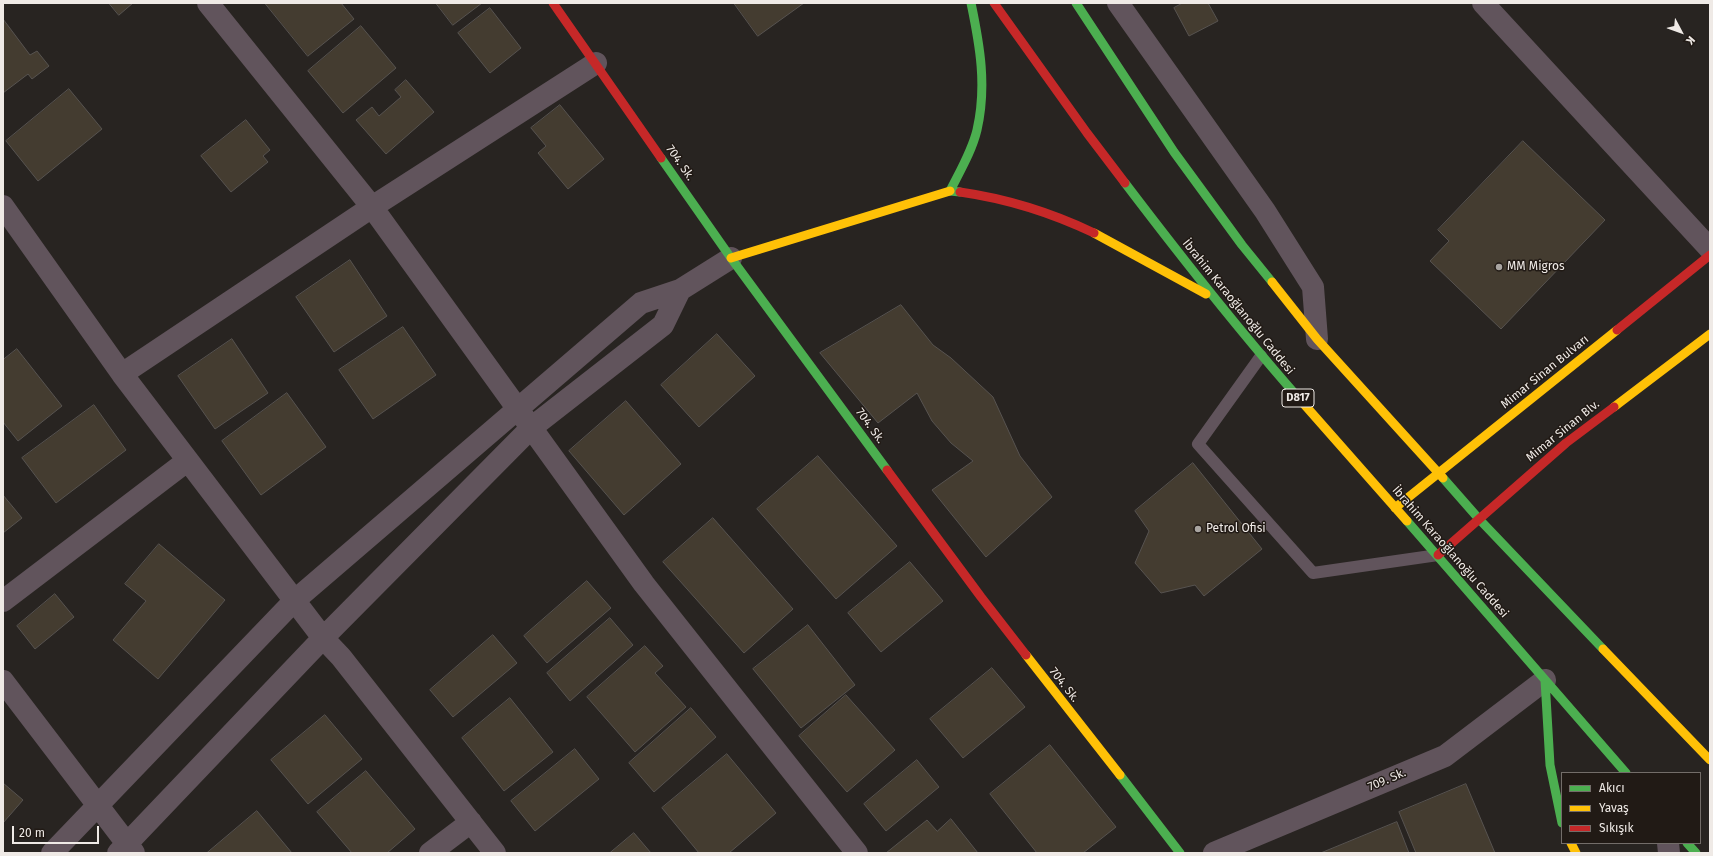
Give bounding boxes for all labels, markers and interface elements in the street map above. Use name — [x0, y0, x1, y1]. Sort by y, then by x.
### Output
north arrow — [1661, 12, 1701, 52]
text: K — [1683, 33, 1698, 47]
street label: 704. Sk. — [663, 143, 697, 183]
street label: İbrahim Karaoğlanoğlu Caddesi — [1179, 237, 1297, 377]
place label: MM Migros — [1507, 260, 1565, 274]
marker: MM Migros — [1494, 262, 1504, 272]
street label: Mimar Sinan Bulvarı — [1498, 332, 1592, 412]
road number: D817 — [1282, 389, 1314, 407]
street label: Mimar Sinan Blv. — [1523, 397, 1603, 465]
street label: 704. Sk. — [852, 406, 888, 446]
street label: İbrahim Karaoğlanoğlu Caddesi — [1389, 483, 1511, 621]
place label: Petrol Ofisi — [1206, 522, 1266, 536]
marker: Petrol Ofisi — [1193, 524, 1203, 534]
street label: 704. Sk. — [1046, 665, 1082, 705]
street label: 709. Sk. — [1366, 766, 1408, 794]
legend — [1561, 772, 1701, 844]
text: Akıcı — [1599, 781, 1625, 795]
text: Yavaş — [1599, 801, 1629, 815]
scale bar — [14, 818, 101, 844]
text: Sıkışık — [1599, 821, 1634, 835]
text: 20 m — [19, 826, 45, 840]

